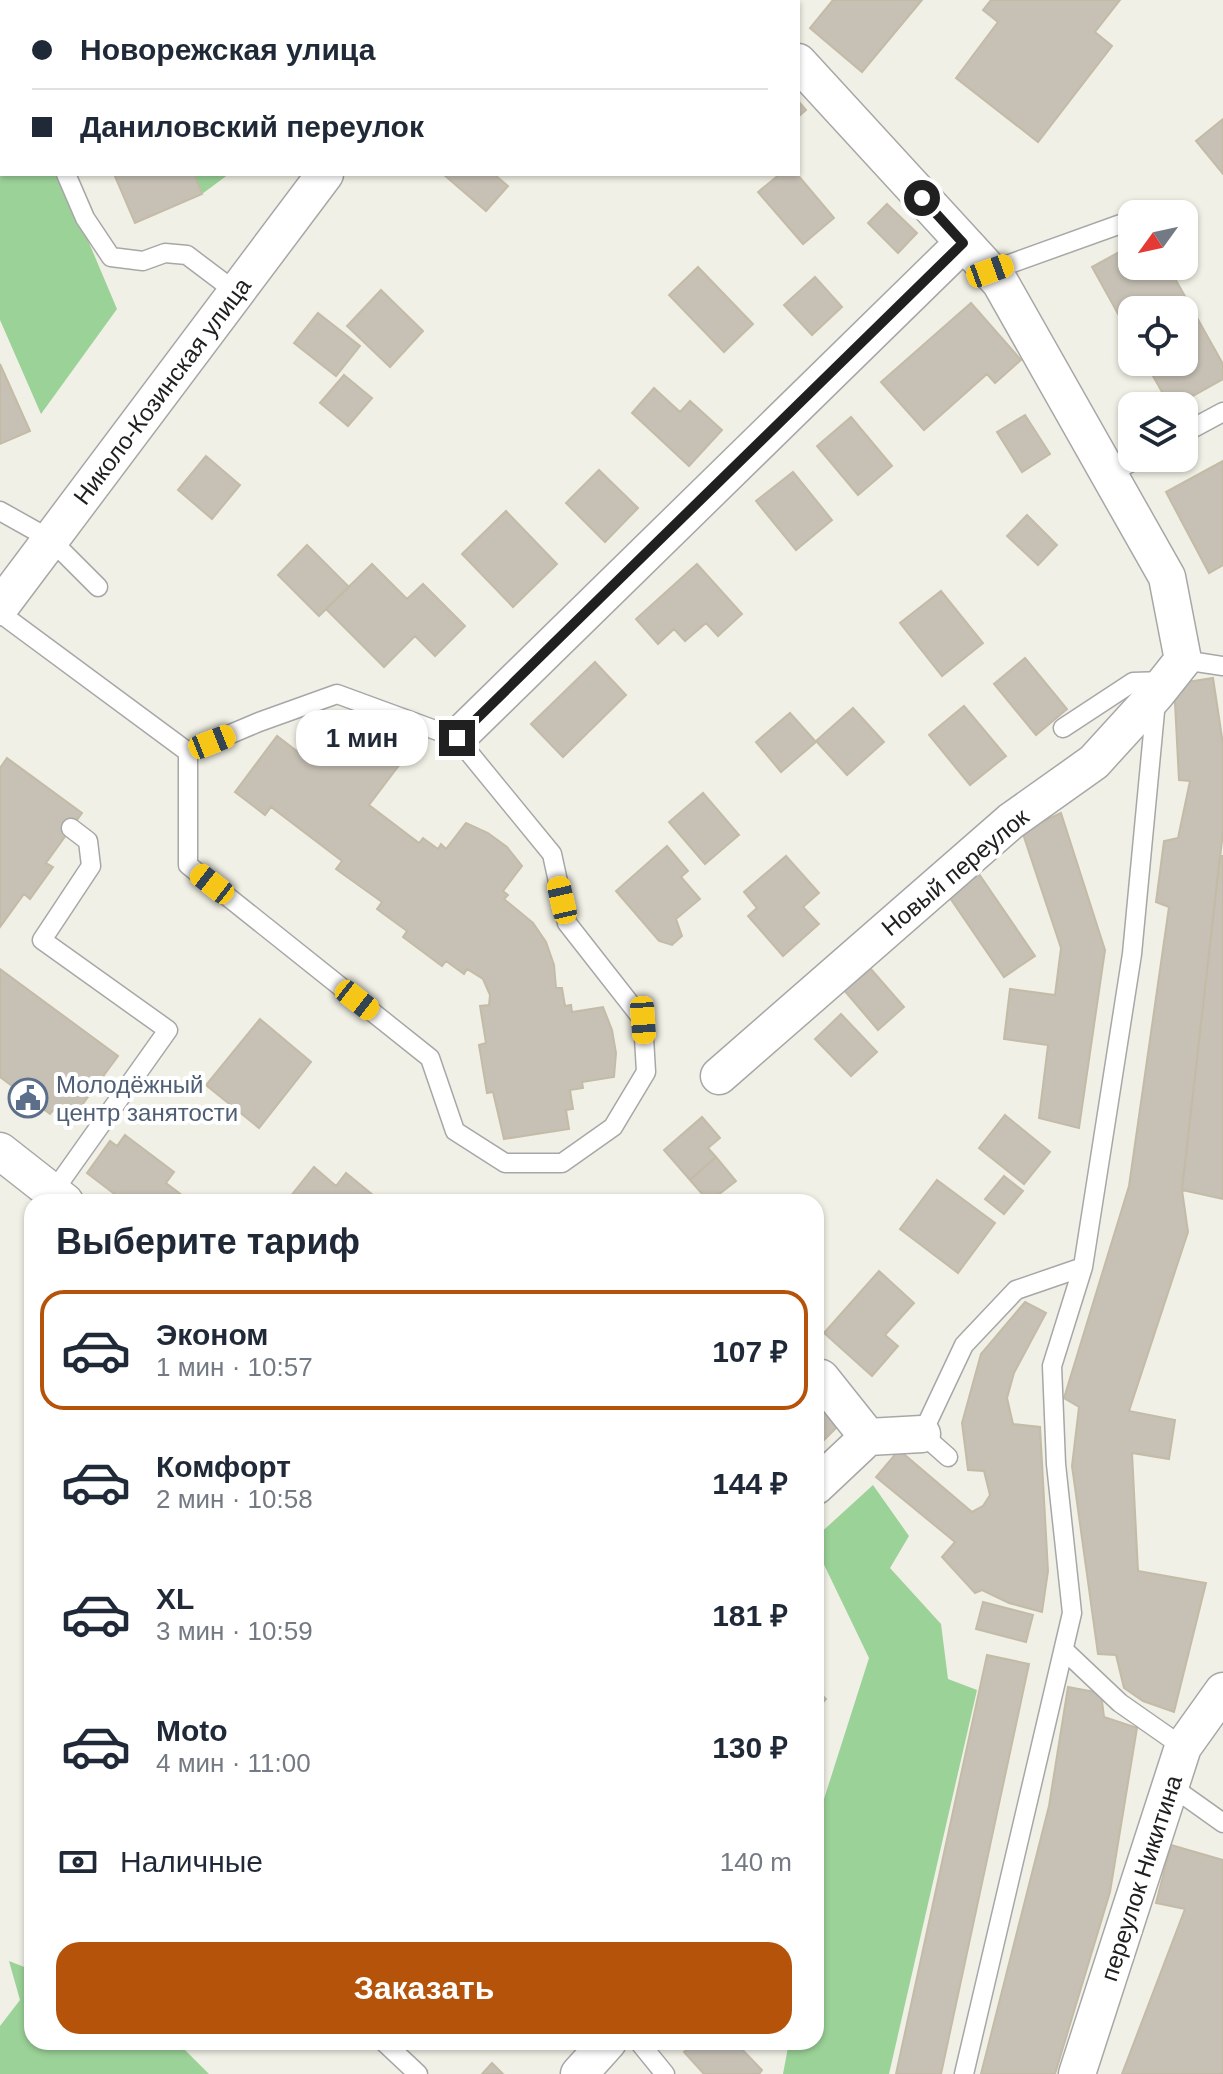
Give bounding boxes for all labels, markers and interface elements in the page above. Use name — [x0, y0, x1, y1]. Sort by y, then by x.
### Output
text: Новорежская улица — [80, 33, 375, 66]
text: Даниловский переулок — [80, 110, 424, 143]
route start — [904, 180, 940, 216]
north arrow — [1118, 200, 1198, 280]
map controls — [1118, 200, 1198, 472]
car — [963, 252, 1017, 290]
street label: Николо-Козинская улица — [68, 272, 256, 510]
button: locate — [1118, 296, 1198, 376]
button: layers — [1118, 392, 1198, 472]
callout: 1 мин — [297, 710, 429, 766]
route end — [439, 720, 475, 756]
car — [185, 722, 239, 762]
text: 1 мин — [326, 723, 398, 753]
street label: Новый переулок — [876, 802, 1034, 941]
car — [186, 860, 238, 908]
car — [545, 874, 579, 926]
car — [331, 976, 383, 1024]
car — [629, 995, 657, 1045]
place label: Молодёжный центр занятости — [56, 1071, 238, 1126]
public building icon: Молодёжный центр занятости — [7, 1077, 49, 1119]
text: Выберите тариф — [56, 1221, 360, 1262]
icon: car — [60, 1314, 132, 1386]
text: Эконом — [156, 1318, 269, 1351]
text: 107 ₽ — [712, 1335, 788, 1368]
text: 1 мин · 10:57 — [156, 1352, 313, 1382]
icon: car — [60, 1446, 132, 1518]
text: Комфорт — [156, 1450, 291, 1483]
text: 144 ₽ — [712, 1467, 788, 1500]
text: 2 мин · 10:58 — [156, 1484, 313, 1514]
icon: car — [60, 1578, 132, 1650]
text: XL — [156, 1582, 194, 1615]
text: 181 ₽ — [712, 1599, 788, 1632]
text: 3 мин · 10:59 — [156, 1616, 313, 1646]
icon: car — [60, 1710, 132, 1782]
text: Moto — [156, 1714, 228, 1747]
text: 130 ₽ — [712, 1731, 788, 1764]
text: 4 мин · 11:00 — [156, 1748, 311, 1778]
street label: переулок Никитина — [1095, 1771, 1187, 1984]
icon: cash — [56, 1840, 100, 1884]
text: Наличные — [120, 1845, 263, 1878]
text: 140 m — [720, 1847, 792, 1877]
button: Заказать — [56, 1942, 792, 2034]

